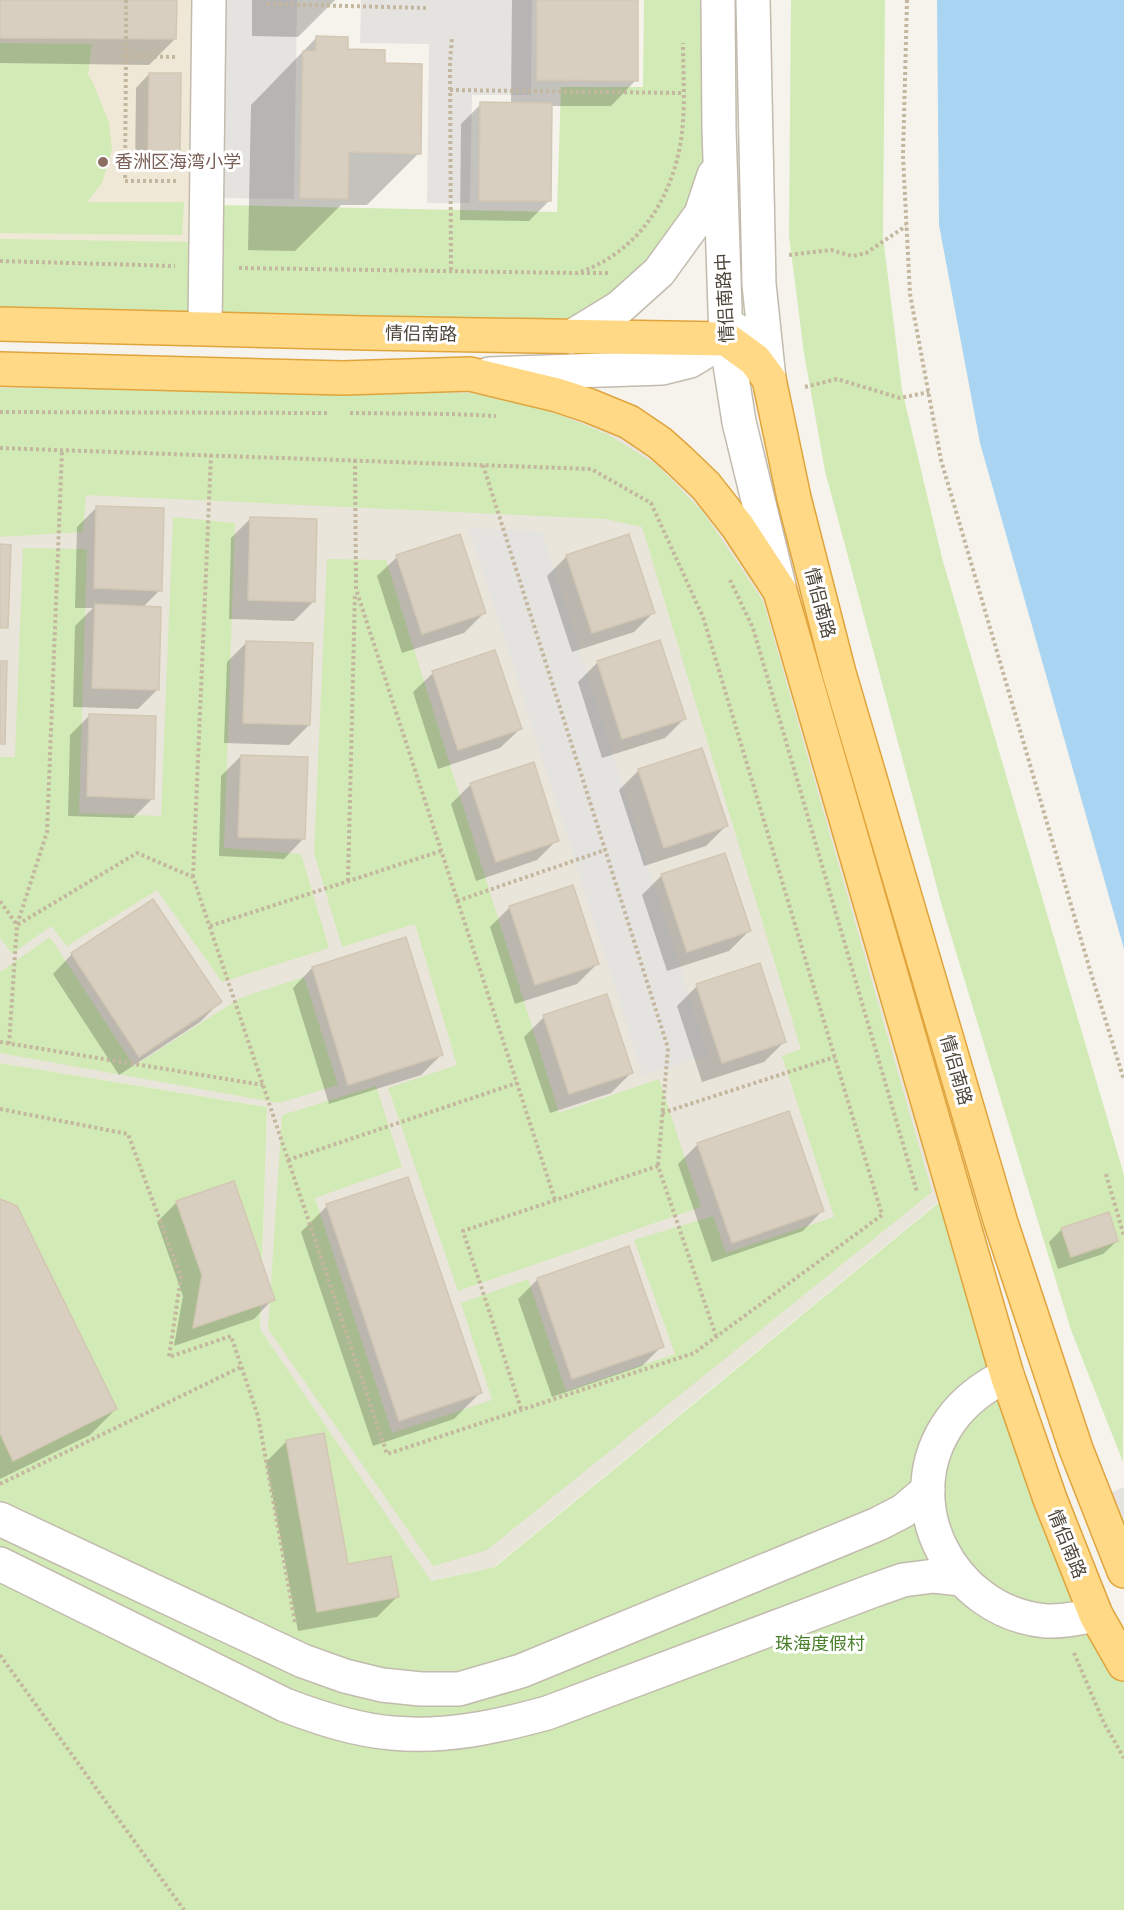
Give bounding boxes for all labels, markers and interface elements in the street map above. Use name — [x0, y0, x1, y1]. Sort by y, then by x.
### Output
place label: 香洲区海湾小学 — [115, 151, 241, 172]
marker: 香洲区海湾小学 — [96, 155, 110, 169]
street label: 情侣南路中 — [712, 253, 737, 344]
street label: 情侣南路 — [385, 322, 457, 345]
street label: 情侣南路 — [801, 565, 840, 640]
street label: 情侣南路 — [936, 1032, 976, 1107]
street label: 情侣南路 — [1044, 1507, 1091, 1581]
park label: 珠海度假村 — [775, 1633, 865, 1654]

